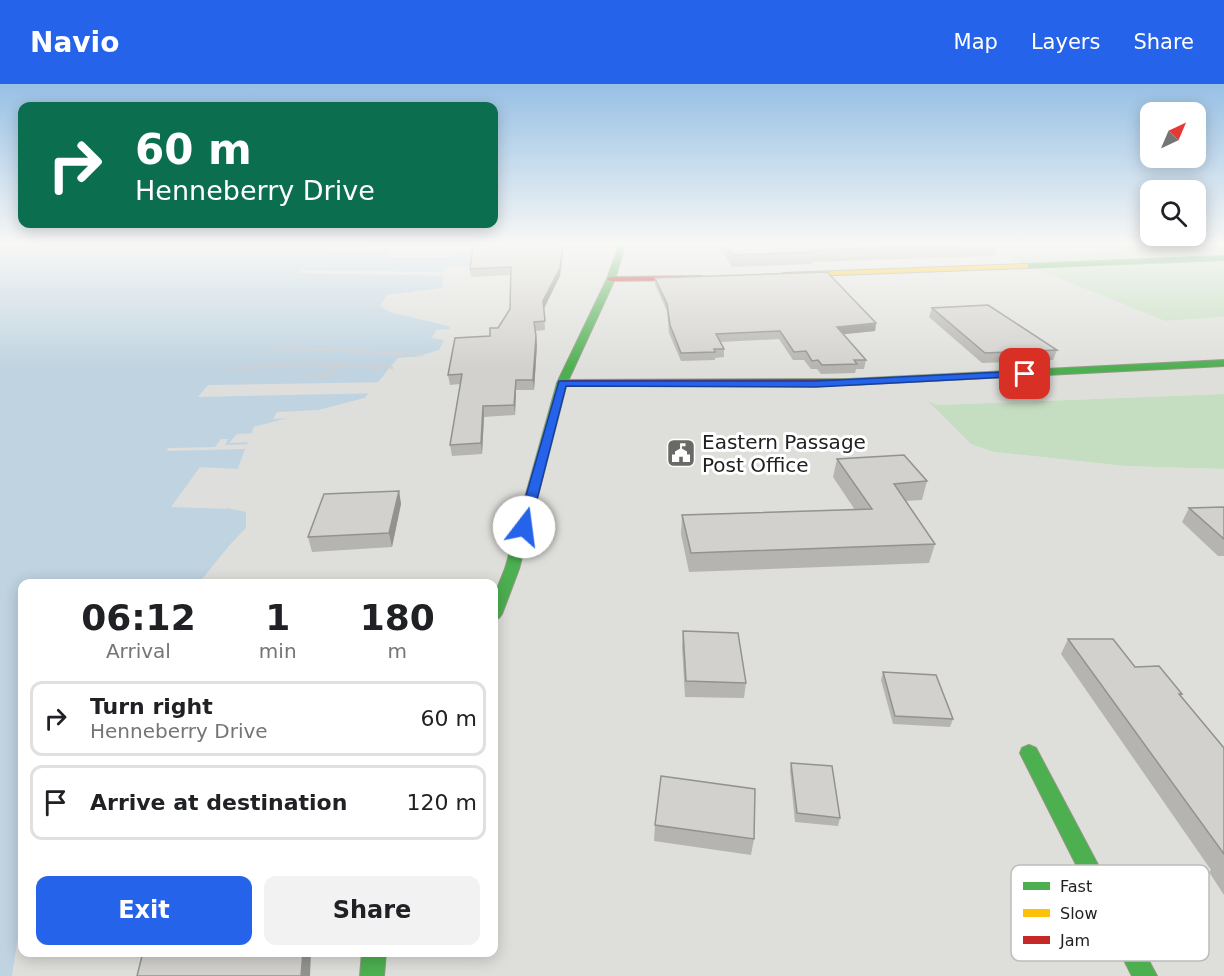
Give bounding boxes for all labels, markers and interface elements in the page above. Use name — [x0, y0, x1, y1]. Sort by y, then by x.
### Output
text: Navio — [30, 26, 119, 59]
text: Map — [954, 30, 998, 54]
text: Layers — [1031, 30, 1100, 54]
text: Share — [1133, 30, 1194, 54]
north arrow — [1140, 102, 1206, 168]
map controls — [1140, 102, 1206, 246]
text: 60 m — [135, 125, 252, 174]
icon: right — [36, 126, 114, 204]
text: Henneberry Drive — [135, 175, 375, 206]
button: search — [1140, 180, 1206, 246]
pin — [999, 348, 1050, 399]
icon: arrive — [1008, 357, 1041, 390]
place label: Eastern Passage Post Office — [702, 430, 866, 477]
public building icon: Eastern Passage Post Office — [665, 437, 697, 469]
position arrow — [492, 495, 556, 559]
text: 06:12 — [81, 597, 196, 638]
text: 1 — [265, 597, 290, 638]
text: 180 — [360, 597, 435, 638]
text: Arrival — [106, 639, 171, 663]
text: min — [259, 639, 297, 663]
text: m — [388, 639, 407, 663]
text: Turn right — [90, 694, 213, 719]
icon: right — [39, 702, 72, 735]
text: 60 m — [421, 706, 477, 731]
text: Henneberry Drive — [90, 719, 268, 743]
icon: arrive — [39, 786, 72, 819]
text: Arrive at destination — [90, 790, 347, 815]
text: 120 m — [407, 790, 477, 815]
legend — [1011, 865, 1209, 961]
button: Exit — [36, 876, 252, 945]
button: Share — [264, 876, 480, 945]
text: Fast — [1060, 877, 1092, 896]
text: Slow — [1060, 904, 1097, 923]
text: Jam — [1059, 931, 1090, 950]

